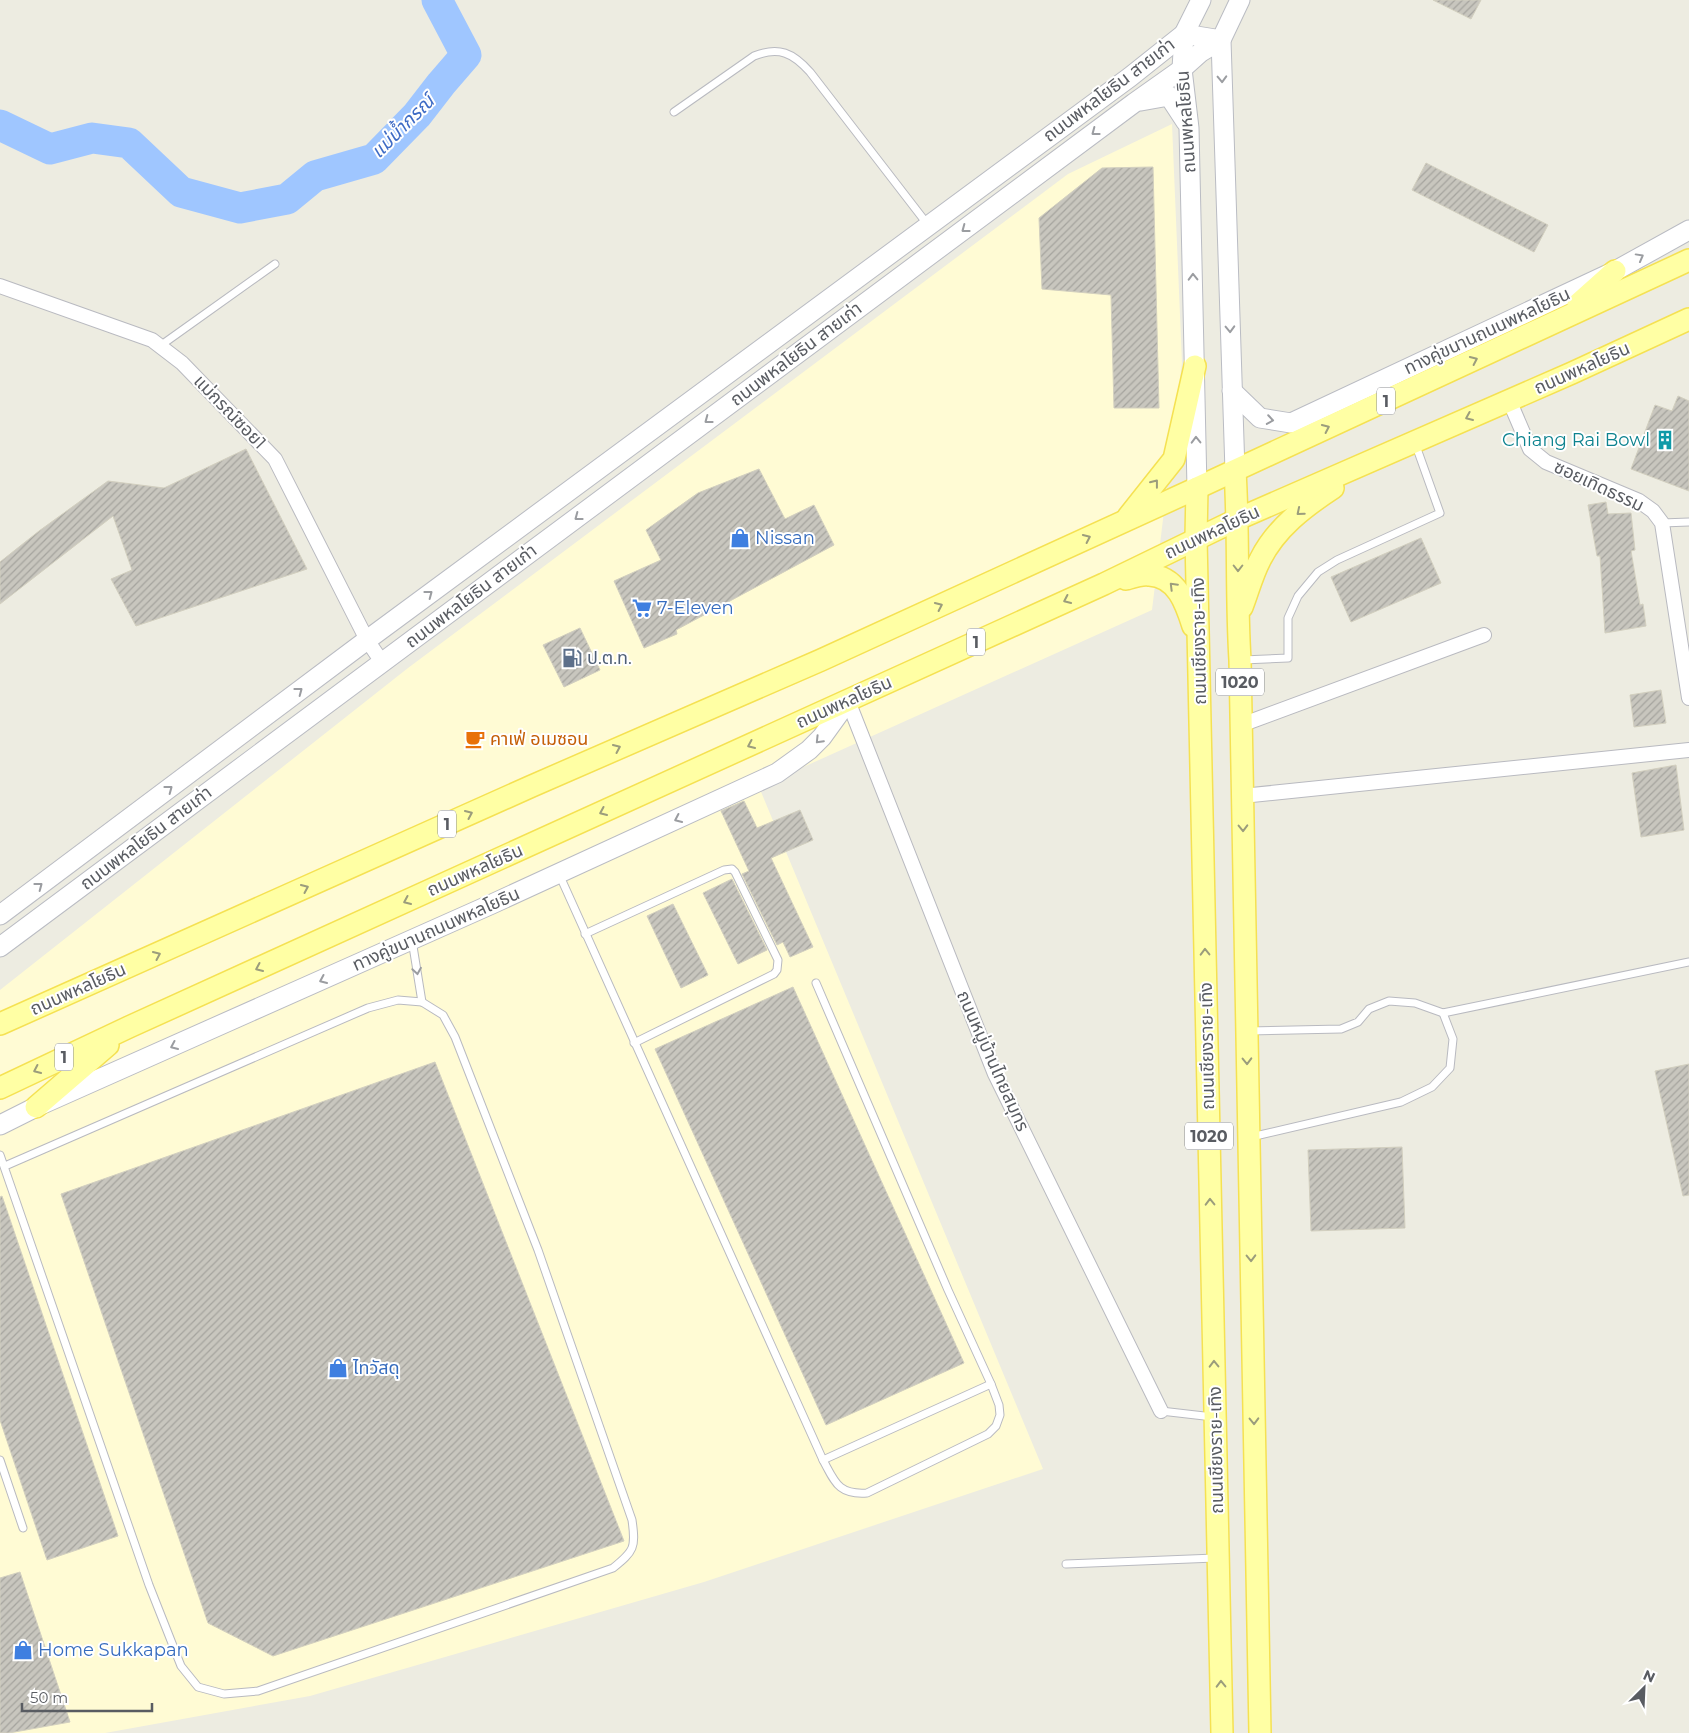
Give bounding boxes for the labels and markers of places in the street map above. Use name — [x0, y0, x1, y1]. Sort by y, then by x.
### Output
place label: Chiang Rai Bowl — [1502, 429, 1650, 451]
building icon: Chiang Rai Bowl — [1654, 429, 1676, 451]
shop icon: Nissan — [729, 527, 751, 549]
place label: Nissan — [755, 527, 815, 549]
supermarket icon: 7-Eleven — [631, 597, 653, 619]
place label: 7-Eleven — [657, 597, 734, 619]
fuel station icon: ป.ต.ท. — [561, 647, 583, 669]
place label: ป.ต.ท. — [587, 647, 632, 669]
cafe icon: คาเฟ่ อเมซอน — [464, 728, 486, 750]
place label: คาเฟ่ อเมซอน — [490, 728, 588, 750]
shop icon: ไทวัสดุ — [327, 1357, 349, 1379]
place label: ไทวัสดุ — [352, 1357, 400, 1379]
shop icon: Home Sukkapan — [12, 1639, 34, 1661]
place label: Home Sukkapan — [38, 1639, 189, 1661]

